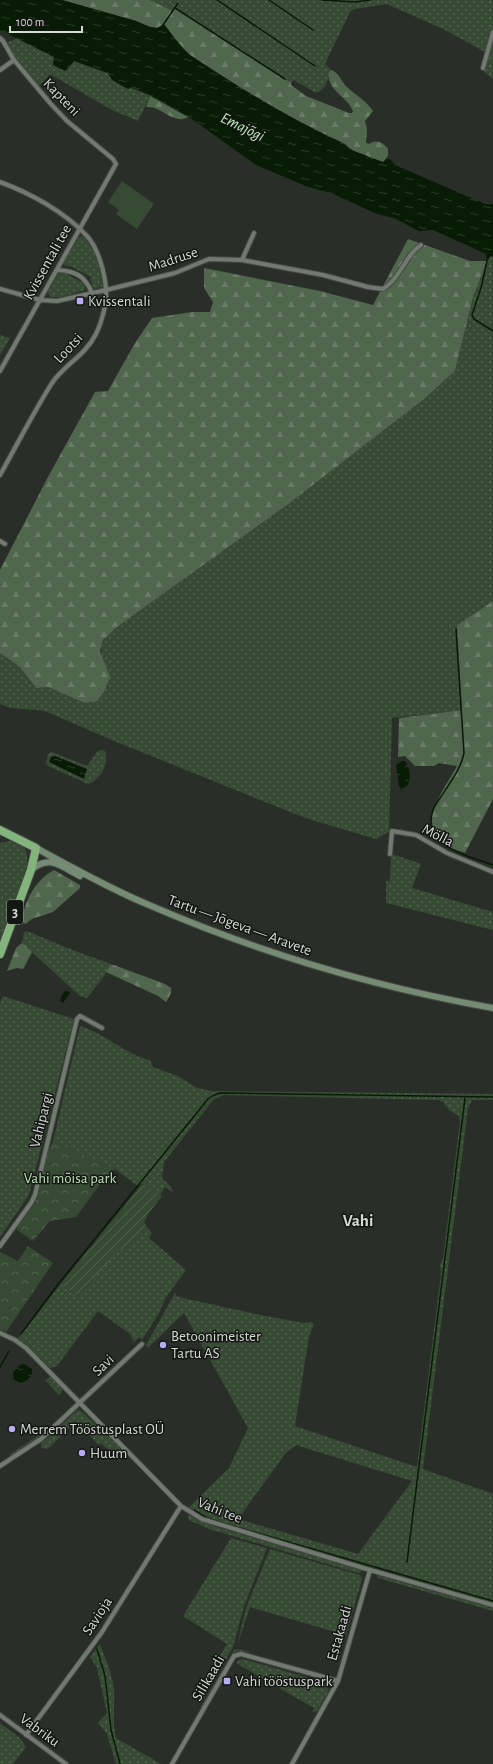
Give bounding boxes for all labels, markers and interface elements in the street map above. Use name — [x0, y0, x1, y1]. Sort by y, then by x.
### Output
scale bar — [10, 8, 82, 34]
text: 100 m — [16, 16, 44, 28]
street label: Kapteni — [40, 76, 83, 119]
water label: Emajõgi — [218, 110, 267, 145]
street label: Kvissentali tee — [21, 222, 74, 302]
street label: Madruse — [146, 244, 200, 275]
place label: Kvissentali — [88, 294, 151, 309]
marker: Kvissentali — [75, 296, 85, 306]
street label: Lootsi — [51, 331, 86, 366]
street label: Mölla — [420, 821, 456, 850]
street label: Tartu — Jõgeva — Aravete — [166, 892, 314, 958]
road number: 3 — [7, 900, 23, 924]
street label: Vahipargi — [27, 1091, 56, 1149]
park label: Vahi mõisa park — [24, 1171, 116, 1186]
district label: Vahi — [343, 1212, 373, 1229]
place label: Betoonimeister Tartu AS — [171, 1329, 261, 1361]
marker: Betoonimeister Tartu AS — [158, 1340, 168, 1350]
street label: Savi — [90, 1352, 117, 1379]
place label: Merrem Tööstusplast OÜ — [20, 1420, 164, 1437]
marker: Merrem Tööstusplast OÜ — [7, 1424, 17, 1434]
place label: Huum — [90, 1446, 127, 1461]
marker: Huum — [77, 1448, 87, 1458]
street label: Vahi tee — [195, 1495, 244, 1526]
street label: Savioja — [80, 1595, 115, 1638]
street label: Estakaadi — [325, 1604, 354, 1662]
street label: Silikaadi — [189, 1653, 227, 1704]
place label: Vahi tööstuspark — [235, 1674, 333, 1689]
marker: Vahi tööstuspark — [222, 1676, 232, 1686]
street label: Vabriku — [17, 1711, 63, 1750]

